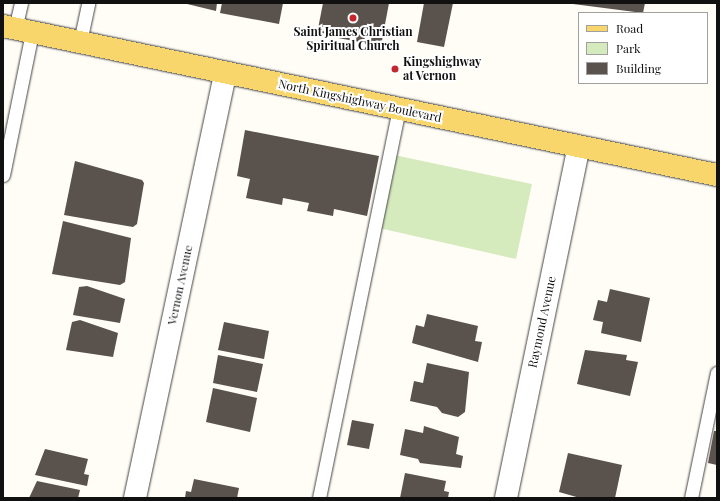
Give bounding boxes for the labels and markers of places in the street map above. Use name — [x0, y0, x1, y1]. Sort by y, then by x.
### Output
marker: Saint James Christian Spiritual Church — [348, 13, 358, 23]
place label: Saint James Christian Spiritual Church — [293, 25, 413, 53]
place label: Kingshighway at Vernon — [403, 55, 481, 83]
marker: Kingshighway at Vernon — [390, 64, 400, 74]

